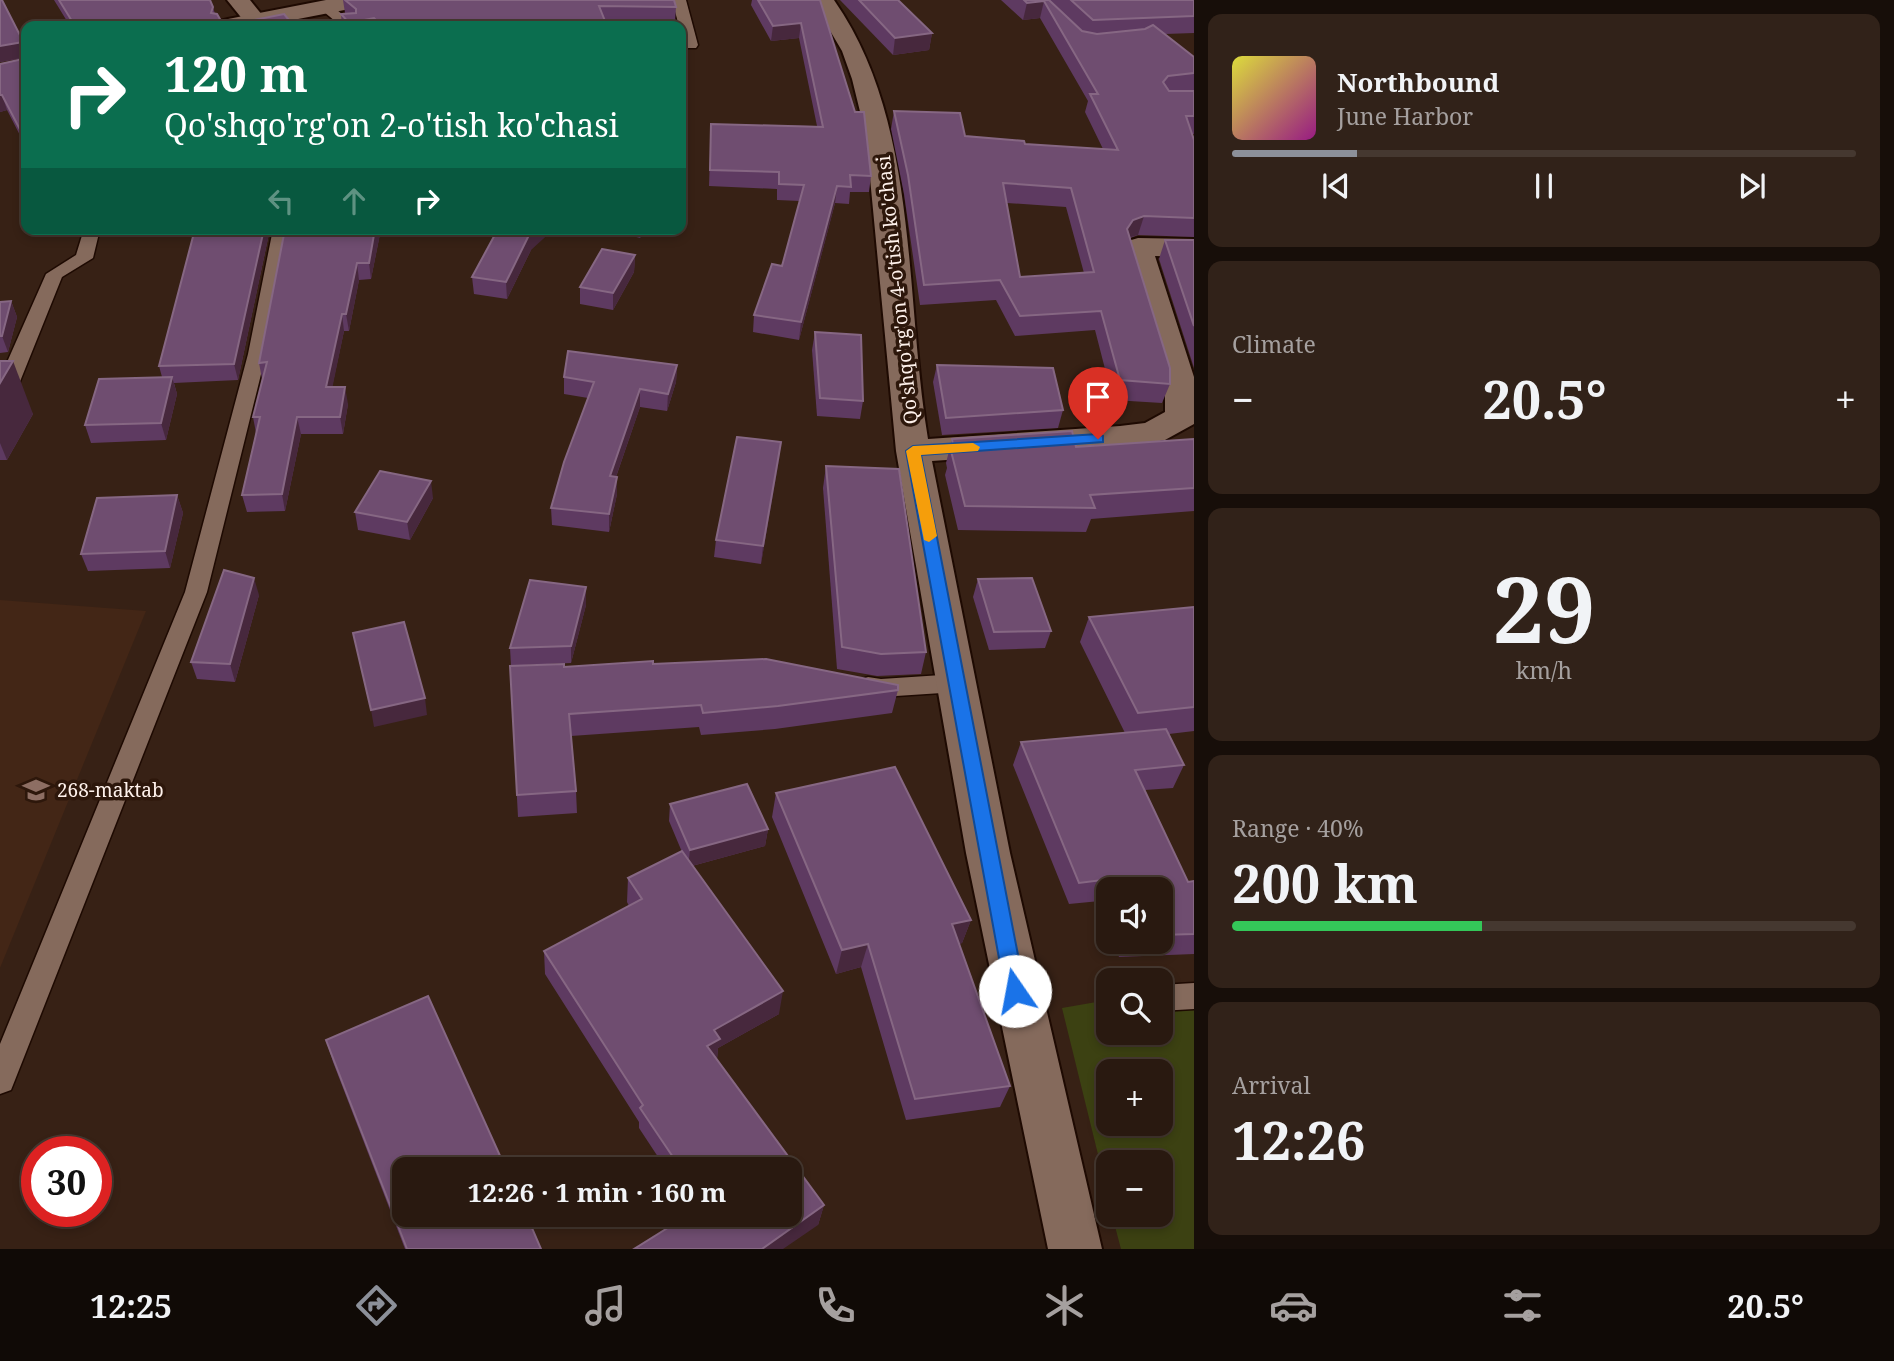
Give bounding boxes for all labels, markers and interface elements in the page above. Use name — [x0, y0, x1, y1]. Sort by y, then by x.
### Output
text: 120 m — [164, 40, 308, 106]
icon: right — [49, 49, 140, 140]
text: Northbound — [1337, 64, 1499, 100]
text: June Harbor — [1337, 100, 1473, 132]
text: Qo'shqo'rg'on 2-o'tish ko'chasi — [164, 103, 619, 146]
street label: Qo'shqo'rg'on 4-o'tish ko'chasi — [870, 154, 924, 426]
icon: previous — [1317, 167, 1355, 205]
icon: pause — [1525, 167, 1563, 205]
icon: next — [1733, 167, 1771, 205]
icon: left — [262, 182, 300, 220]
icon: ahead — [335, 182, 373, 220]
icon: right — [408, 182, 446, 220]
text: Climate — [1232, 328, 1316, 360]
text: 20.5° — [1482, 363, 1607, 434]
pin — [1068, 367, 1128, 439]
text: − — [1232, 373, 1254, 425]
text: + — [1835, 373, 1856, 425]
icon: arrive — [1079, 378, 1117, 416]
text: 29 — [1493, 546, 1595, 670]
text: km/h — [1516, 654, 1572, 686]
school or university icon: 268-maktab — [21, 775, 51, 805]
place label: 268-maktab — [57, 777, 164, 803]
text: Range · 40% — [1232, 812, 1364, 844]
text: 200 km — [1232, 847, 1418, 918]
map controls — [1096, 877, 1173, 1227]
button: sound — [1096, 877, 1173, 954]
position arrow — [978, 954, 1052, 1028]
button: search — [1096, 968, 1173, 1045]
button: + — [1096, 1059, 1173, 1136]
text: Arrival — [1232, 1069, 1311, 1101]
text: 12:26 — [1232, 1104, 1365, 1175]
speed limit sign: 30 — [21, 1136, 112, 1227]
button: − — [1096, 1150, 1173, 1227]
text: 12:26 · 1 min · 160 m — [467, 1174, 727, 1210]
icon: directions — [352, 1281, 401, 1330]
icon: music — [581, 1281, 630, 1330]
icon: phone — [811, 1281, 860, 1330]
icon: climate — [1040, 1281, 1089, 1330]
icon: car — [1269, 1281, 1318, 1330]
icon: filters — [1498, 1281, 1547, 1330]
text: 12:25 — [90, 1284, 172, 1327]
text: 20.5° — [1727, 1284, 1804, 1327]

